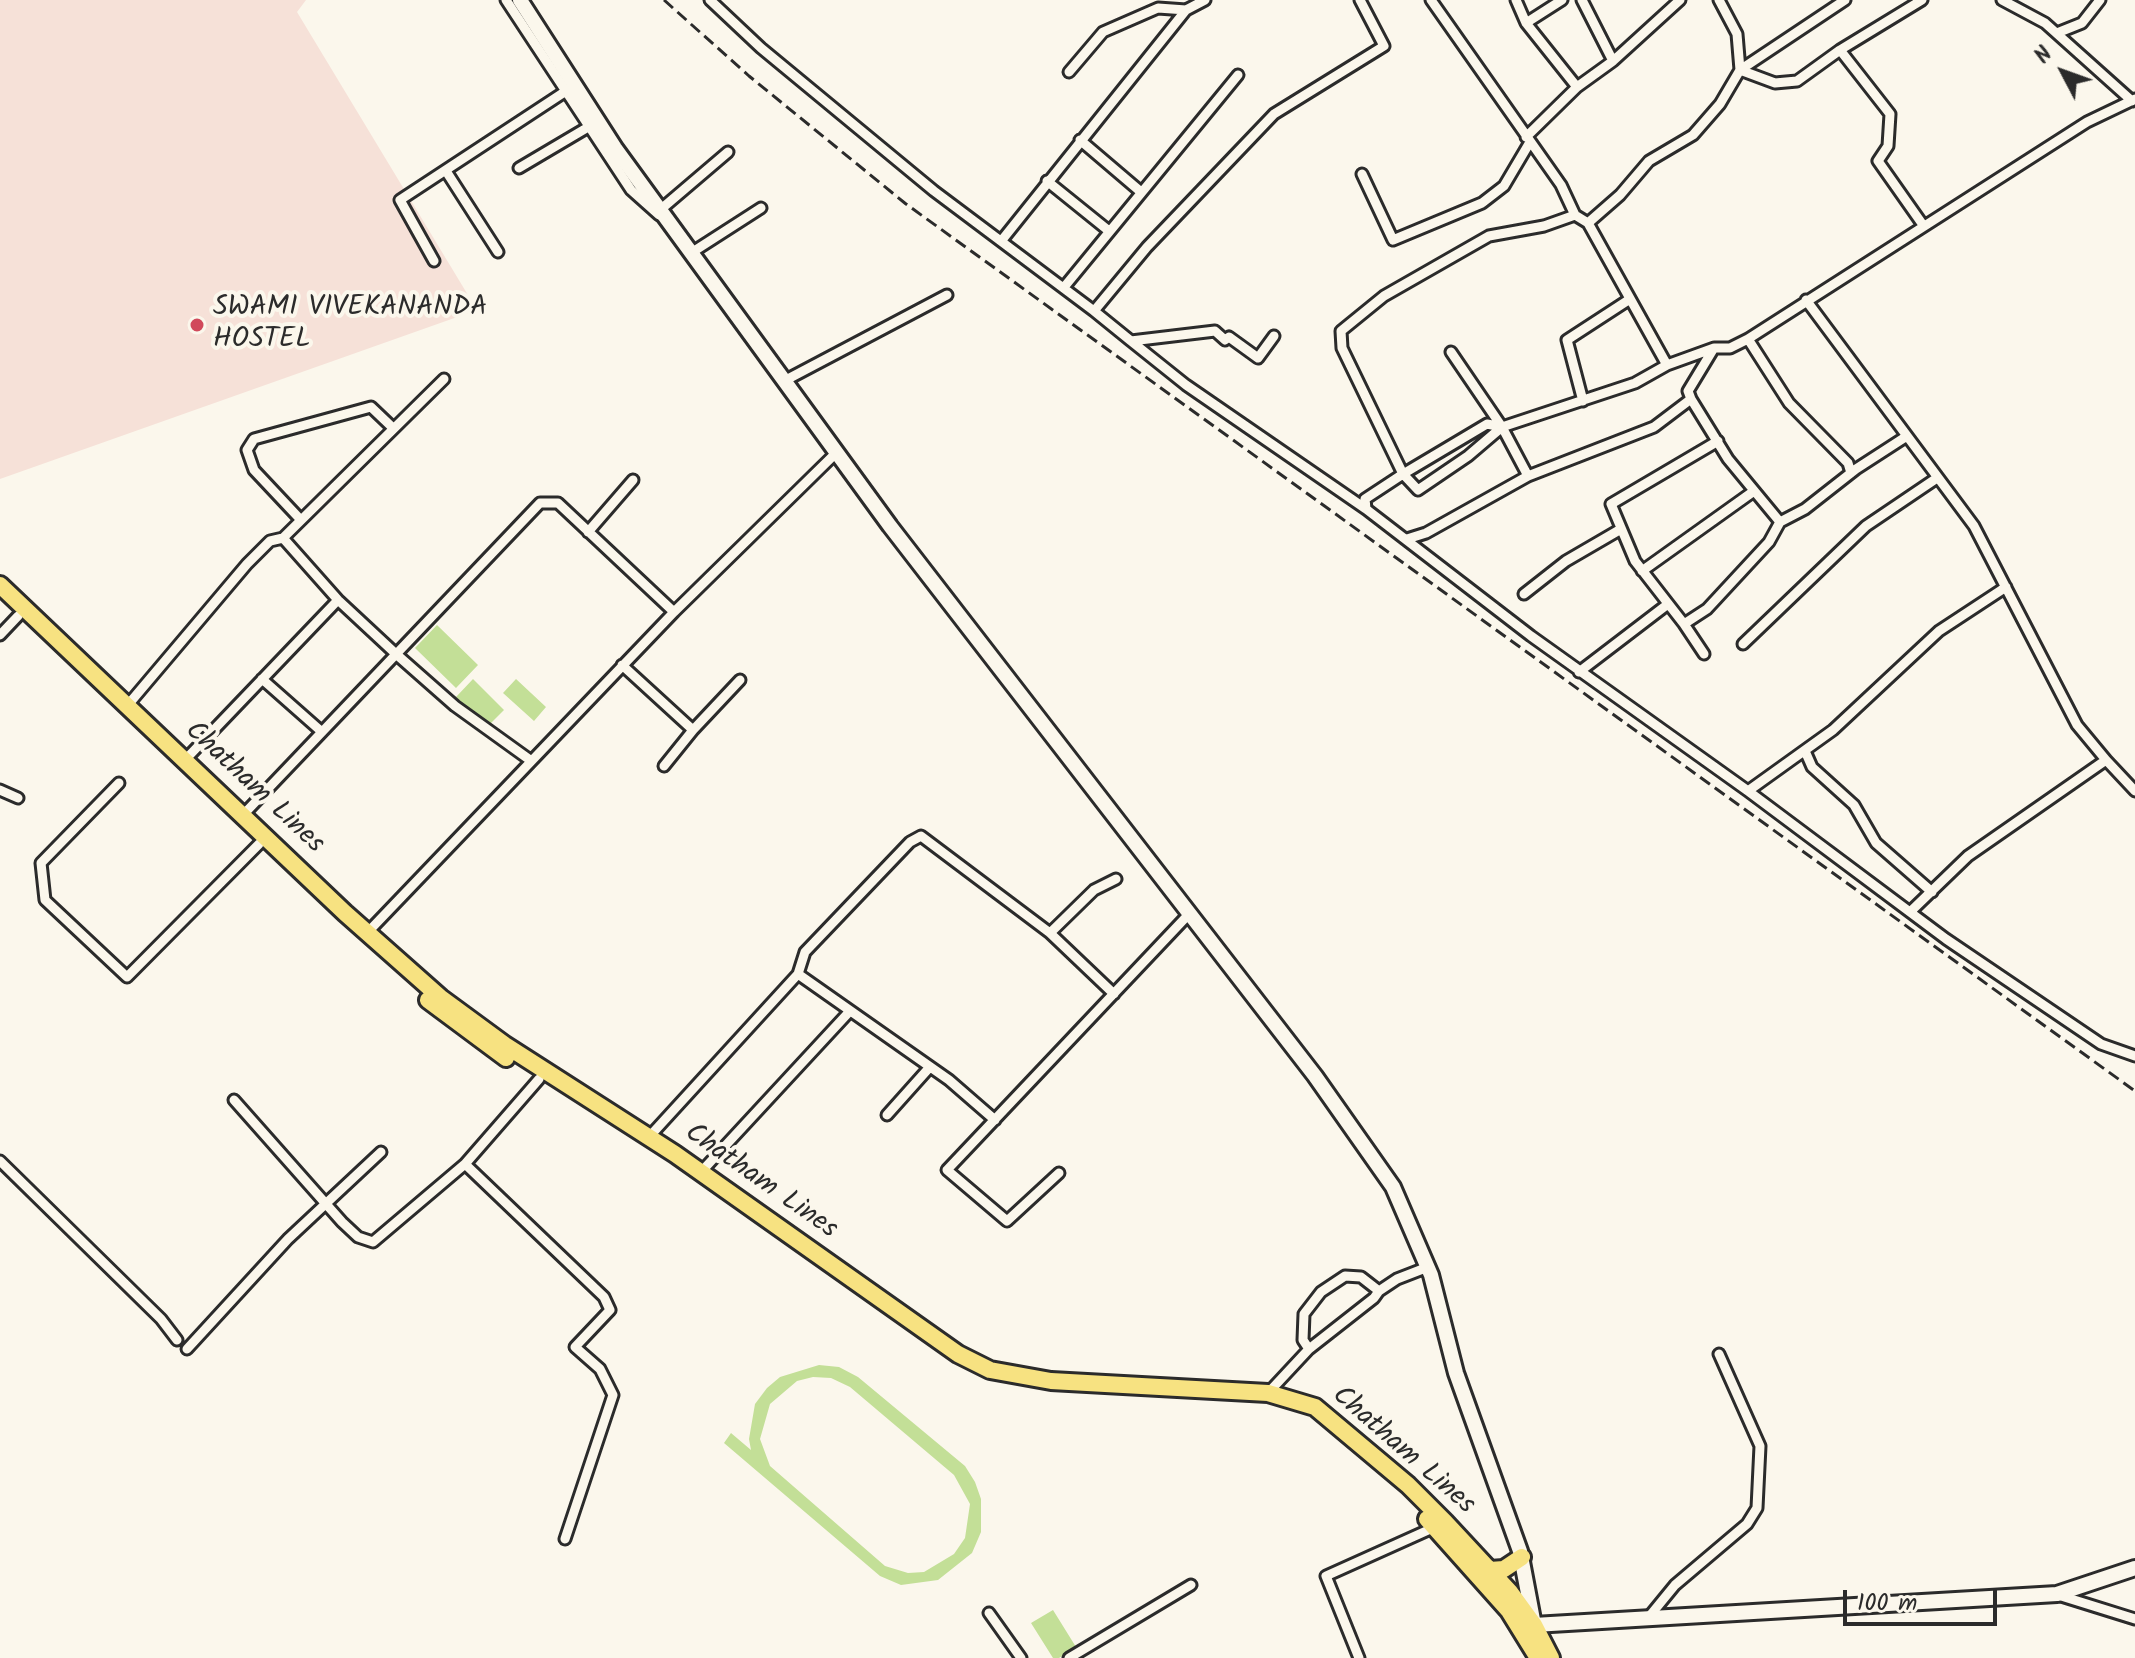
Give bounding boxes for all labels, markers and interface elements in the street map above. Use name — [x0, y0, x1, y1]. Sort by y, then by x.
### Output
north arrow — [2023, 32, 2103, 112]
text: N — [2027, 39, 2062, 73]
place label: SWAMI VIVEKANANDA HOSTEL — [213, 292, 487, 358]
marker: SWAMI VIVEKANANDA HOSTEL — [188, 316, 206, 334]
street label: Chatham Lines — [176, 716, 330, 862]
street label: Chatham Lines — [677, 1118, 843, 1248]
street label: Chatham Lines — [1324, 1381, 1480, 1523]
scale bar — [1847, 1574, 2001, 1624]
text: 100 m — [1857, 1584, 1917, 1623]

